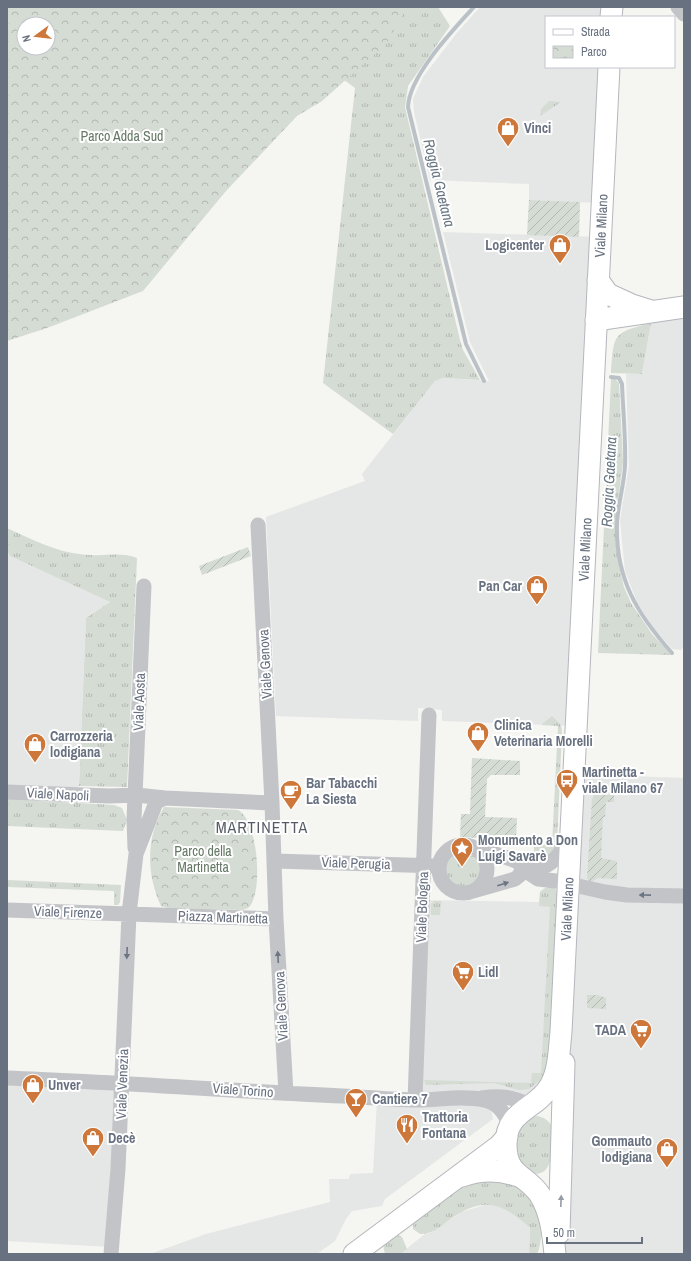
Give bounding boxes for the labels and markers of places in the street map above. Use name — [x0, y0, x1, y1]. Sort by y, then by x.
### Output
shop icon: Vinci — [495, 115, 521, 148]
place label: Vinci — [524, 119, 551, 137]
shop icon: Logicenter — [547, 232, 573, 265]
place label: Logicenter — [485, 236, 545, 254]
shop icon: Pan Car — [524, 573, 550, 606]
place label: Pan Car — [479, 577, 523, 595]
place label: Clinica Veterinaria Morelli — [494, 716, 593, 750]
shop icon: Clinica Veterinaria Morelli — [465, 720, 491, 753]
place label: Carrozzeria lodigiana — [50, 727, 113, 761]
shop icon: Carrozzeria lodigiana — [22, 731, 48, 764]
place label: Martinetta - viale Milano 67 — [582, 763, 664, 797]
bus stop icon: Martinetta - viale Milano 67 — [554, 767, 580, 800]
place label: Bar Tabacchi La Siesta — [306, 774, 377, 808]
cafe icon: Bar Tabacchi La Siesta — [278, 778, 304, 811]
place label: Monumento a Don Luigi Savarè — [478, 831, 578, 865]
place icon: Monumento a Don Luigi Savarè — [449, 835, 475, 868]
supermarket icon: Lidl — [450, 959, 476, 992]
place label: Lidl — [478, 963, 498, 981]
supermarket icon: TADA — [628, 1017, 654, 1050]
place label: TADA — [595, 1021, 627, 1039]
shop icon: Unver — [20, 1072, 46, 1105]
place label: Unver — [48, 1076, 81, 1094]
bar icon: Cantiere 7 — [343, 1086, 369, 1119]
place label: Cantiere 7 — [372, 1090, 428, 1108]
place label: Trattoria Fontana — [422, 1108, 469, 1142]
restaurant icon: Trattoria Fontana — [394, 1112, 420, 1145]
shop icon: Decè — [80, 1125, 106, 1158]
place label: Decè — [108, 1129, 135, 1147]
place label: Gommauto lodigiana — [591, 1132, 653, 1166]
shop icon: Gommauto lodigiana — [654, 1136, 680, 1169]

